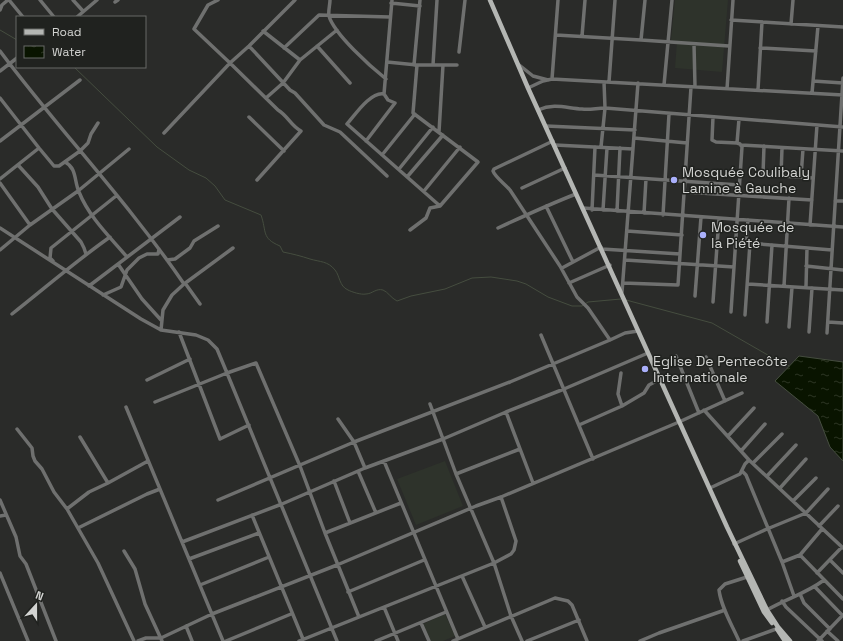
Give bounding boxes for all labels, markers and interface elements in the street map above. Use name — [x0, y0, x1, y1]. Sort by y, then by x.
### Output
legend — [16, 16, 146, 68]
text: Road — [52, 24, 81, 40]
text: Water — [52, 44, 86, 60]
place label: Mosquée Coulibaly Lamine à Gauche — [682, 163, 810, 197]
marker: Mosquée Coulibaly Lamine à Gauche — [669, 175, 679, 185]
place label: Mosquée de la Piété — [711, 218, 794, 252]
marker: Mosquée de la Piété — [698, 230, 708, 240]
place label: Eglise De Pentecôte Internationale — [653, 352, 788, 386]
marker: Eglise De Pentecôte Internationale — [640, 364, 650, 374]
north arrow — [16, 585, 56, 625]
text: N — [34, 588, 46, 604]

